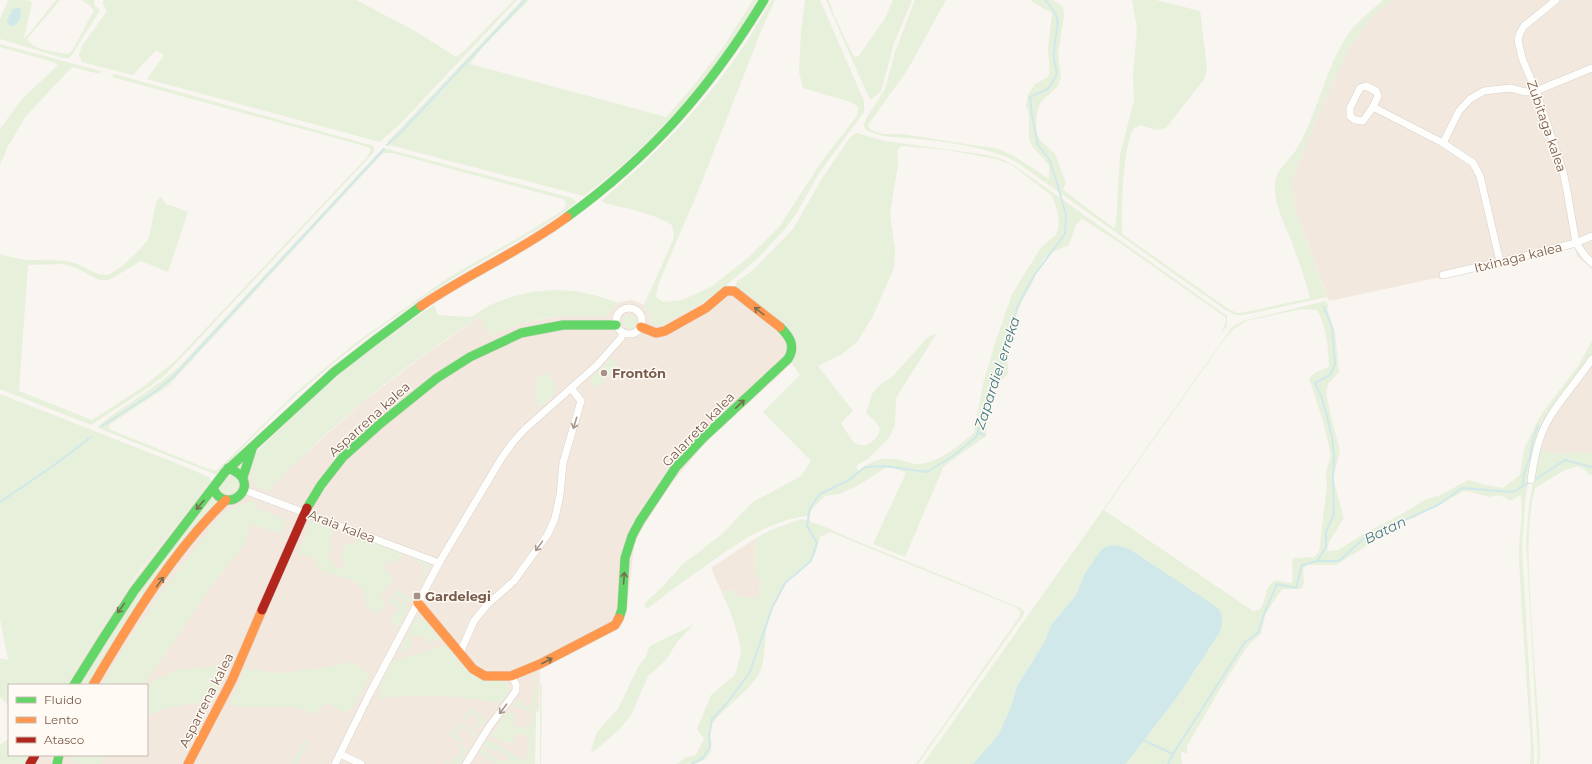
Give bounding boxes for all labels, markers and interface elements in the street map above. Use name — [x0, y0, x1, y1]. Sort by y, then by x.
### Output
street label: Zubitaga kalea — [1524, 78, 1570, 174]
street label: Itxinaga kalea — [1472, 238, 1564, 276]
one-way arrow — [753, 307, 764, 315]
water label: Zapardiel erreka — [970, 314, 1024, 433]
place label: Frontón — [612, 365, 666, 381]
marker: Frontón — [599, 368, 609, 378]
street label: Asparrena kalea — [325, 378, 413, 460]
street label: Galarreta kalea — [659, 389, 737, 469]
one-way arrow — [735, 399, 745, 409]
one-way arrow — [571, 416, 578, 429]
one-way arrow — [195, 499, 204, 510]
street label: Araia kalea — [306, 506, 378, 546]
water label: Batan — [1361, 512, 1409, 548]
one-way arrow — [535, 541, 543, 552]
one-way arrow — [620, 572, 627, 585]
one-way arrow — [155, 576, 164, 587]
place label: Gardelegi — [425, 588, 491, 604]
marker: Gardelegi — [412, 591, 422, 601]
one-way arrow — [117, 602, 125, 613]
street label: Asparrena kalea — [175, 650, 237, 750]
one-way arrow — [541, 657, 553, 664]
legend — [8, 684, 148, 756]
text: Fluido — [44, 692, 82, 707]
one-way arrow — [499, 704, 507, 715]
text: Lento — [44, 712, 79, 727]
text: Atasco — [44, 732, 84, 747]

